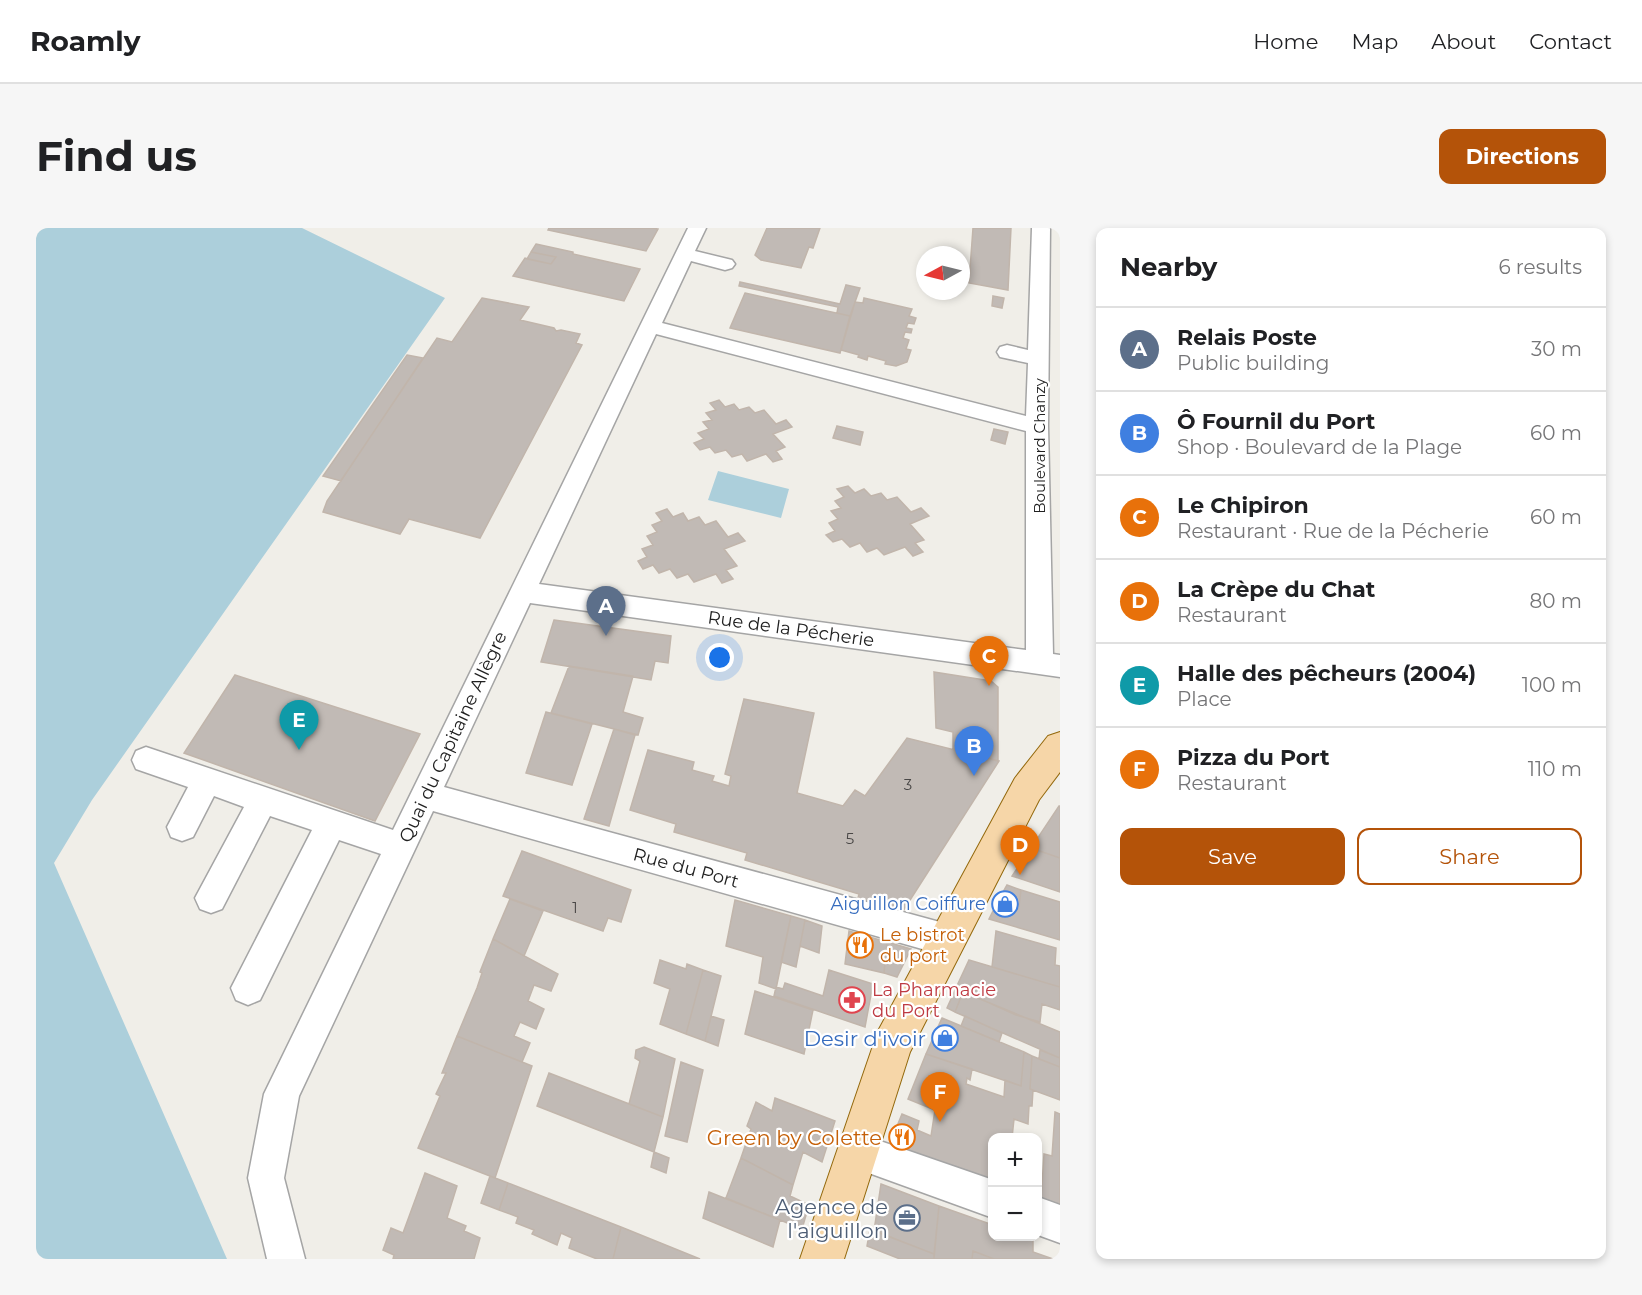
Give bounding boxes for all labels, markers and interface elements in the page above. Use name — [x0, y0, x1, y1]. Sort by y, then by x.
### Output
text: Roamly — [30, 24, 140, 58]
text: Home — [1253, 29, 1318, 54]
text: Map — [1351, 29, 1398, 54]
text: About — [1431, 29, 1496, 54]
text: Contact — [1529, 29, 1612, 54]
button: Directions — [1439, 129, 1606, 184]
text: Find us — [36, 130, 197, 182]
north arrow — [916, 246, 970, 300]
text: Nearby — [1120, 251, 1217, 283]
text: 6 results — [1498, 255, 1582, 279]
text: Relais Poste — [1177, 324, 1317, 351]
text: A — [1132, 337, 1147, 361]
text: 30 m — [1531, 337, 1582, 361]
text: Public building — [1177, 351, 1330, 375]
street label: Boulevard Chanzy — [1030, 377, 1049, 514]
text: Ô Fournil du Port — [1177, 408, 1375, 435]
text: B — [1132, 421, 1147, 445]
text: 60 m — [1530, 421, 1582, 445]
text: Shop · Boulevard de la Plage — [1177, 435, 1462, 459]
text: Le Chipiron — [1177, 492, 1309, 519]
text: C — [1132, 505, 1147, 529]
text: 60 m — [1530, 505, 1582, 529]
text: Restaurant · Rue de la Pécherie — [1177, 519, 1489, 543]
text: La Crèpe du Chat — [1177, 576, 1375, 603]
pin: A — [586, 586, 626, 636]
text: D — [1131, 589, 1148, 613]
text: 80 m — [1530, 589, 1582, 613]
text: Restaurant — [1177, 603, 1287, 627]
street label: Rue de la Pécherie — [706, 606, 876, 652]
street label: Quai du Capitaine Allègre — [394, 628, 512, 846]
pin: C — [970, 636, 1008, 686]
your location — [705, 643, 734, 672]
text: Halle des pêcheurs (2004) — [1177, 660, 1476, 687]
text: E — [1133, 673, 1146, 697]
text: 100 m — [1522, 673, 1582, 697]
text: Place — [1177, 687, 1232, 711]
pin: E — [280, 700, 318, 750]
pin: B — [954, 726, 994, 776]
text: Pizza du Port — [1177, 744, 1330, 771]
text: F — [1133, 757, 1146, 781]
text: 110 m — [1528, 757, 1582, 781]
text: Restaurant — [1177, 771, 1287, 795]
house number: 3 — [904, 775, 912, 794]
pin: D — [1000, 826, 1040, 875]
button: Save — [1120, 828, 1345, 885]
button: Share — [1357, 828, 1582, 885]
house number: 5 — [846, 829, 854, 848]
street label: Rue du Port — [631, 843, 741, 893]
shop icon: Aiguillon Coiffure — [990, 889, 1020, 919]
place label: Aiguillon Coiffure — [830, 893, 986, 915]
house number: 1 — [572, 898, 578, 917]
place label: Le bistrot du port — [880, 924, 965, 967]
restaurant icon: Le bistrot du port — [845, 930, 875, 960]
place label: La Pharmacie du Port — [872, 979, 996, 1022]
pharmacy icon: La Pharmacie du Port — [837, 985, 867, 1015]
shop icon: Desir d'ivoir — [930, 1023, 960, 1053]
place label: Desir d'ivoir — [804, 1026, 926, 1051]
pin: F — [920, 1072, 960, 1122]
restaurant icon: Green by Colette — [887, 1122, 917, 1152]
place label: Green by Colette — [707, 1125, 882, 1150]
map controls — [988, 1133, 1042, 1241]
button: + — [988, 1133, 1042, 1187]
button: − — [988, 1187, 1042, 1241]
place label: Agence de l'aiguillon — [775, 1194, 888, 1243]
office icon: Agence de l'aiguillon — [892, 1203, 922, 1233]

